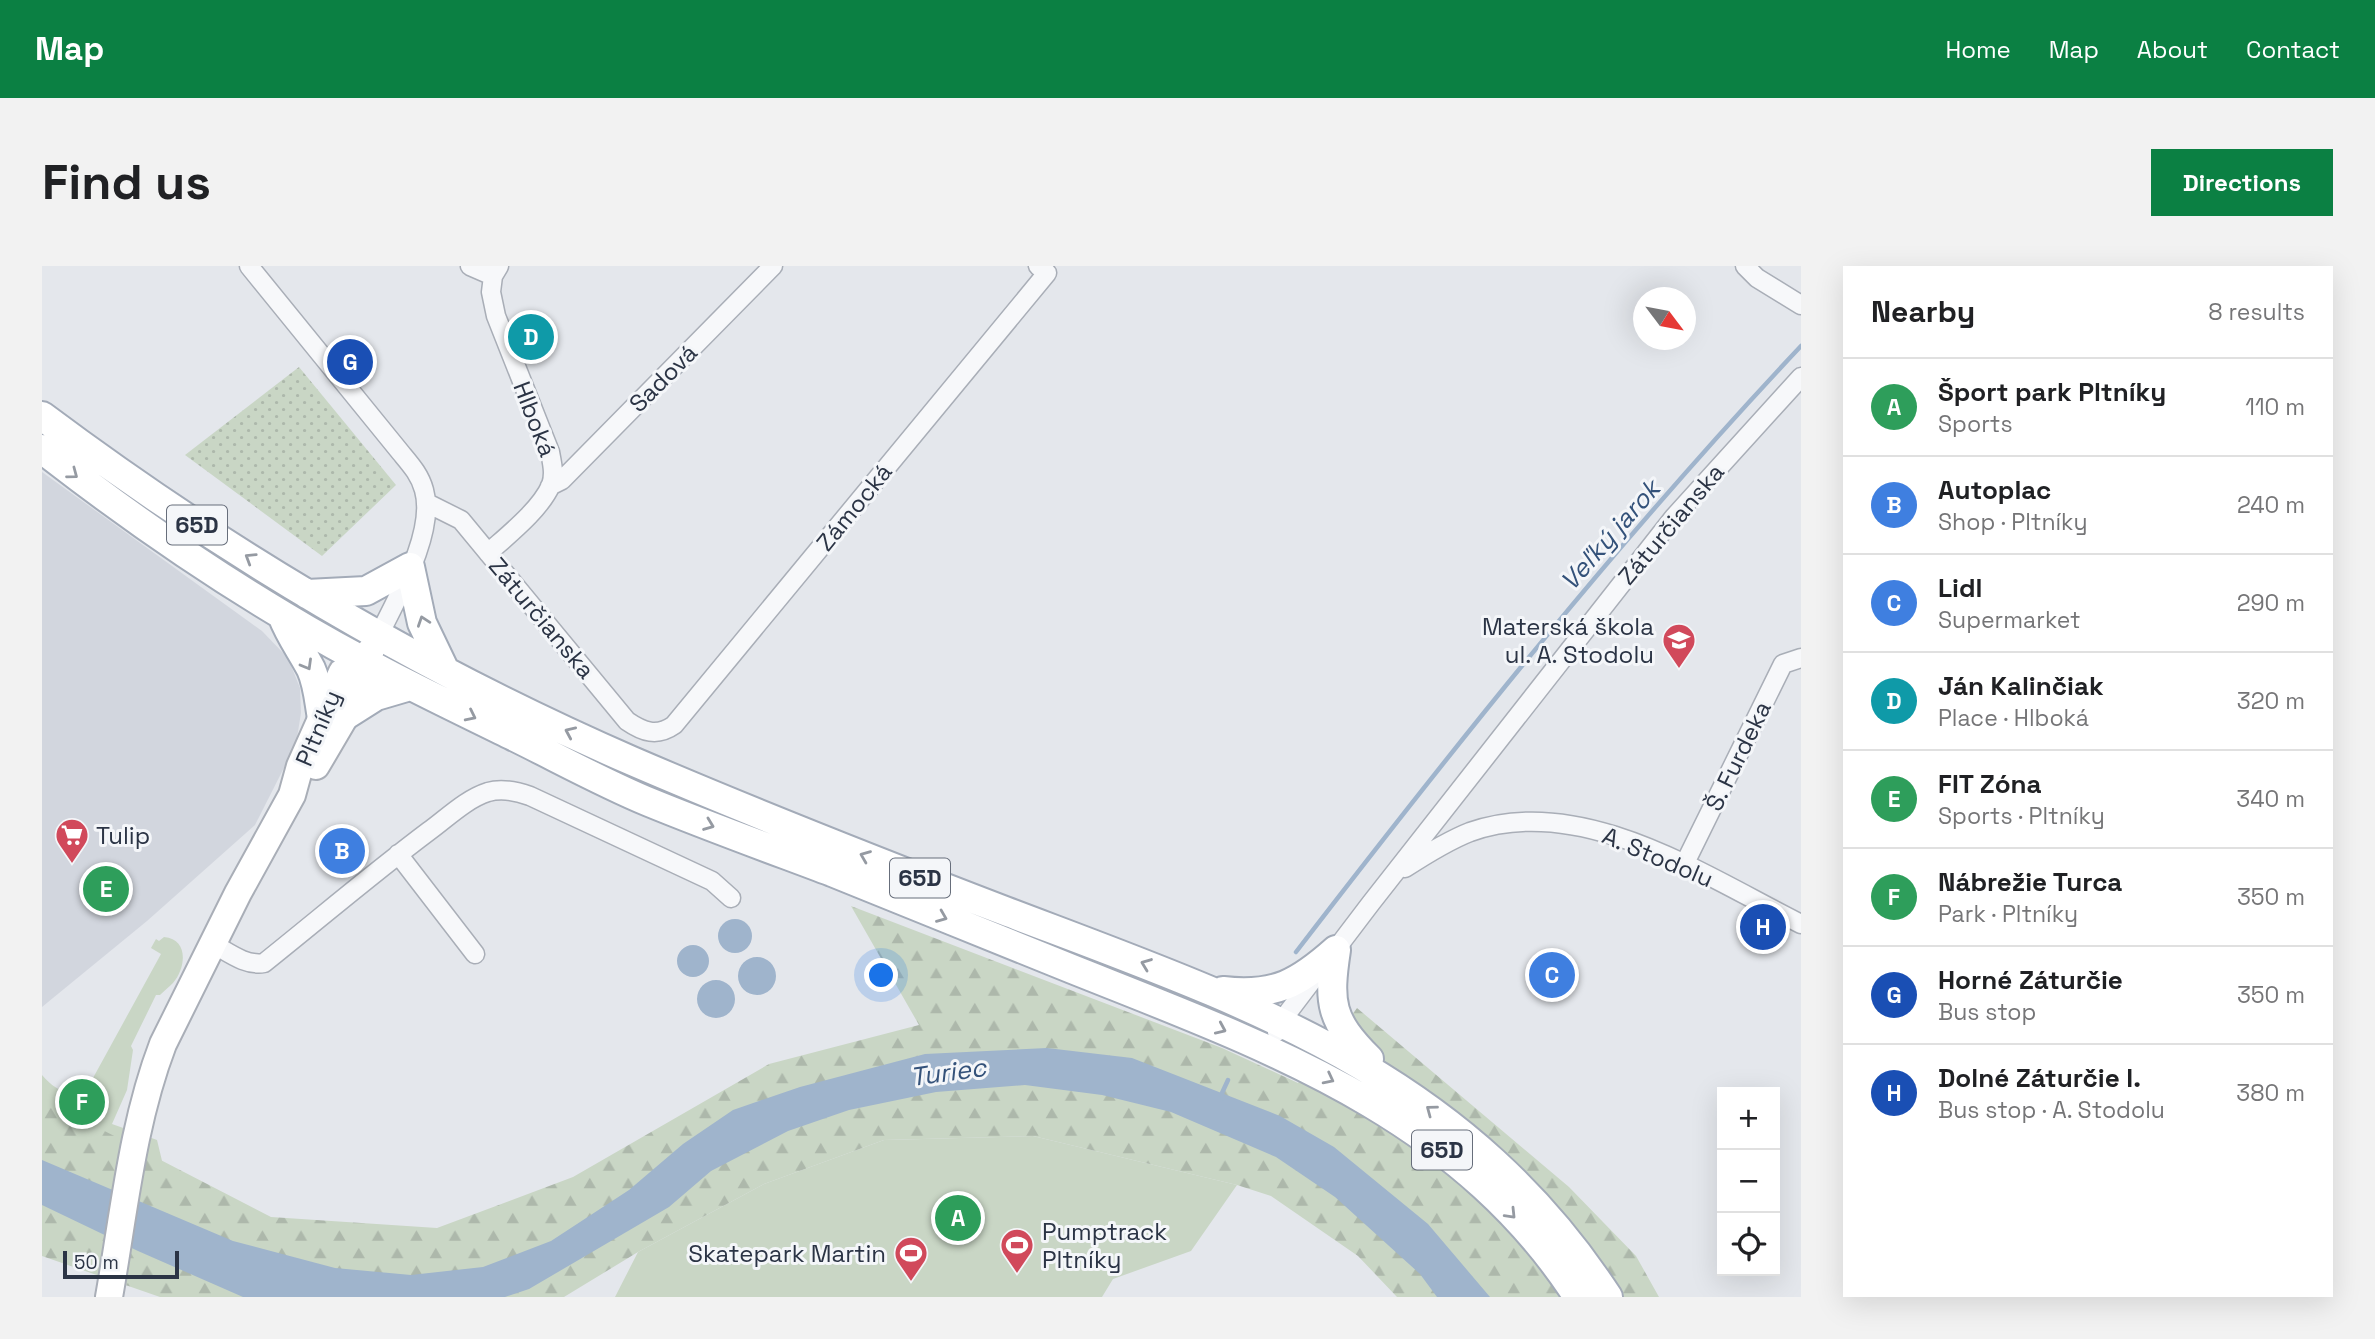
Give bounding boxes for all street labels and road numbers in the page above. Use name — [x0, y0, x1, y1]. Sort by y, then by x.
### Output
street label: Sadová — [622, 337, 704, 419]
street label: Hlboká — [506, 377, 564, 461]
street label: Zámocká — [809, 457, 899, 557]
street label: Záturčianska — [1611, 457, 1731, 591]
road number: 65D — [167, 506, 227, 544]
street label: Záturčianska — [482, 551, 602, 685]
street label: Pltníky — [288, 685, 348, 771]
street label: Š. Furdeka — [1698, 696, 1778, 816]
street label: A. Stodolu — [1598, 820, 1718, 894]
road number: 65D — [890, 858, 950, 898]
road number: 65D — [1412, 1130, 1472, 1170]

